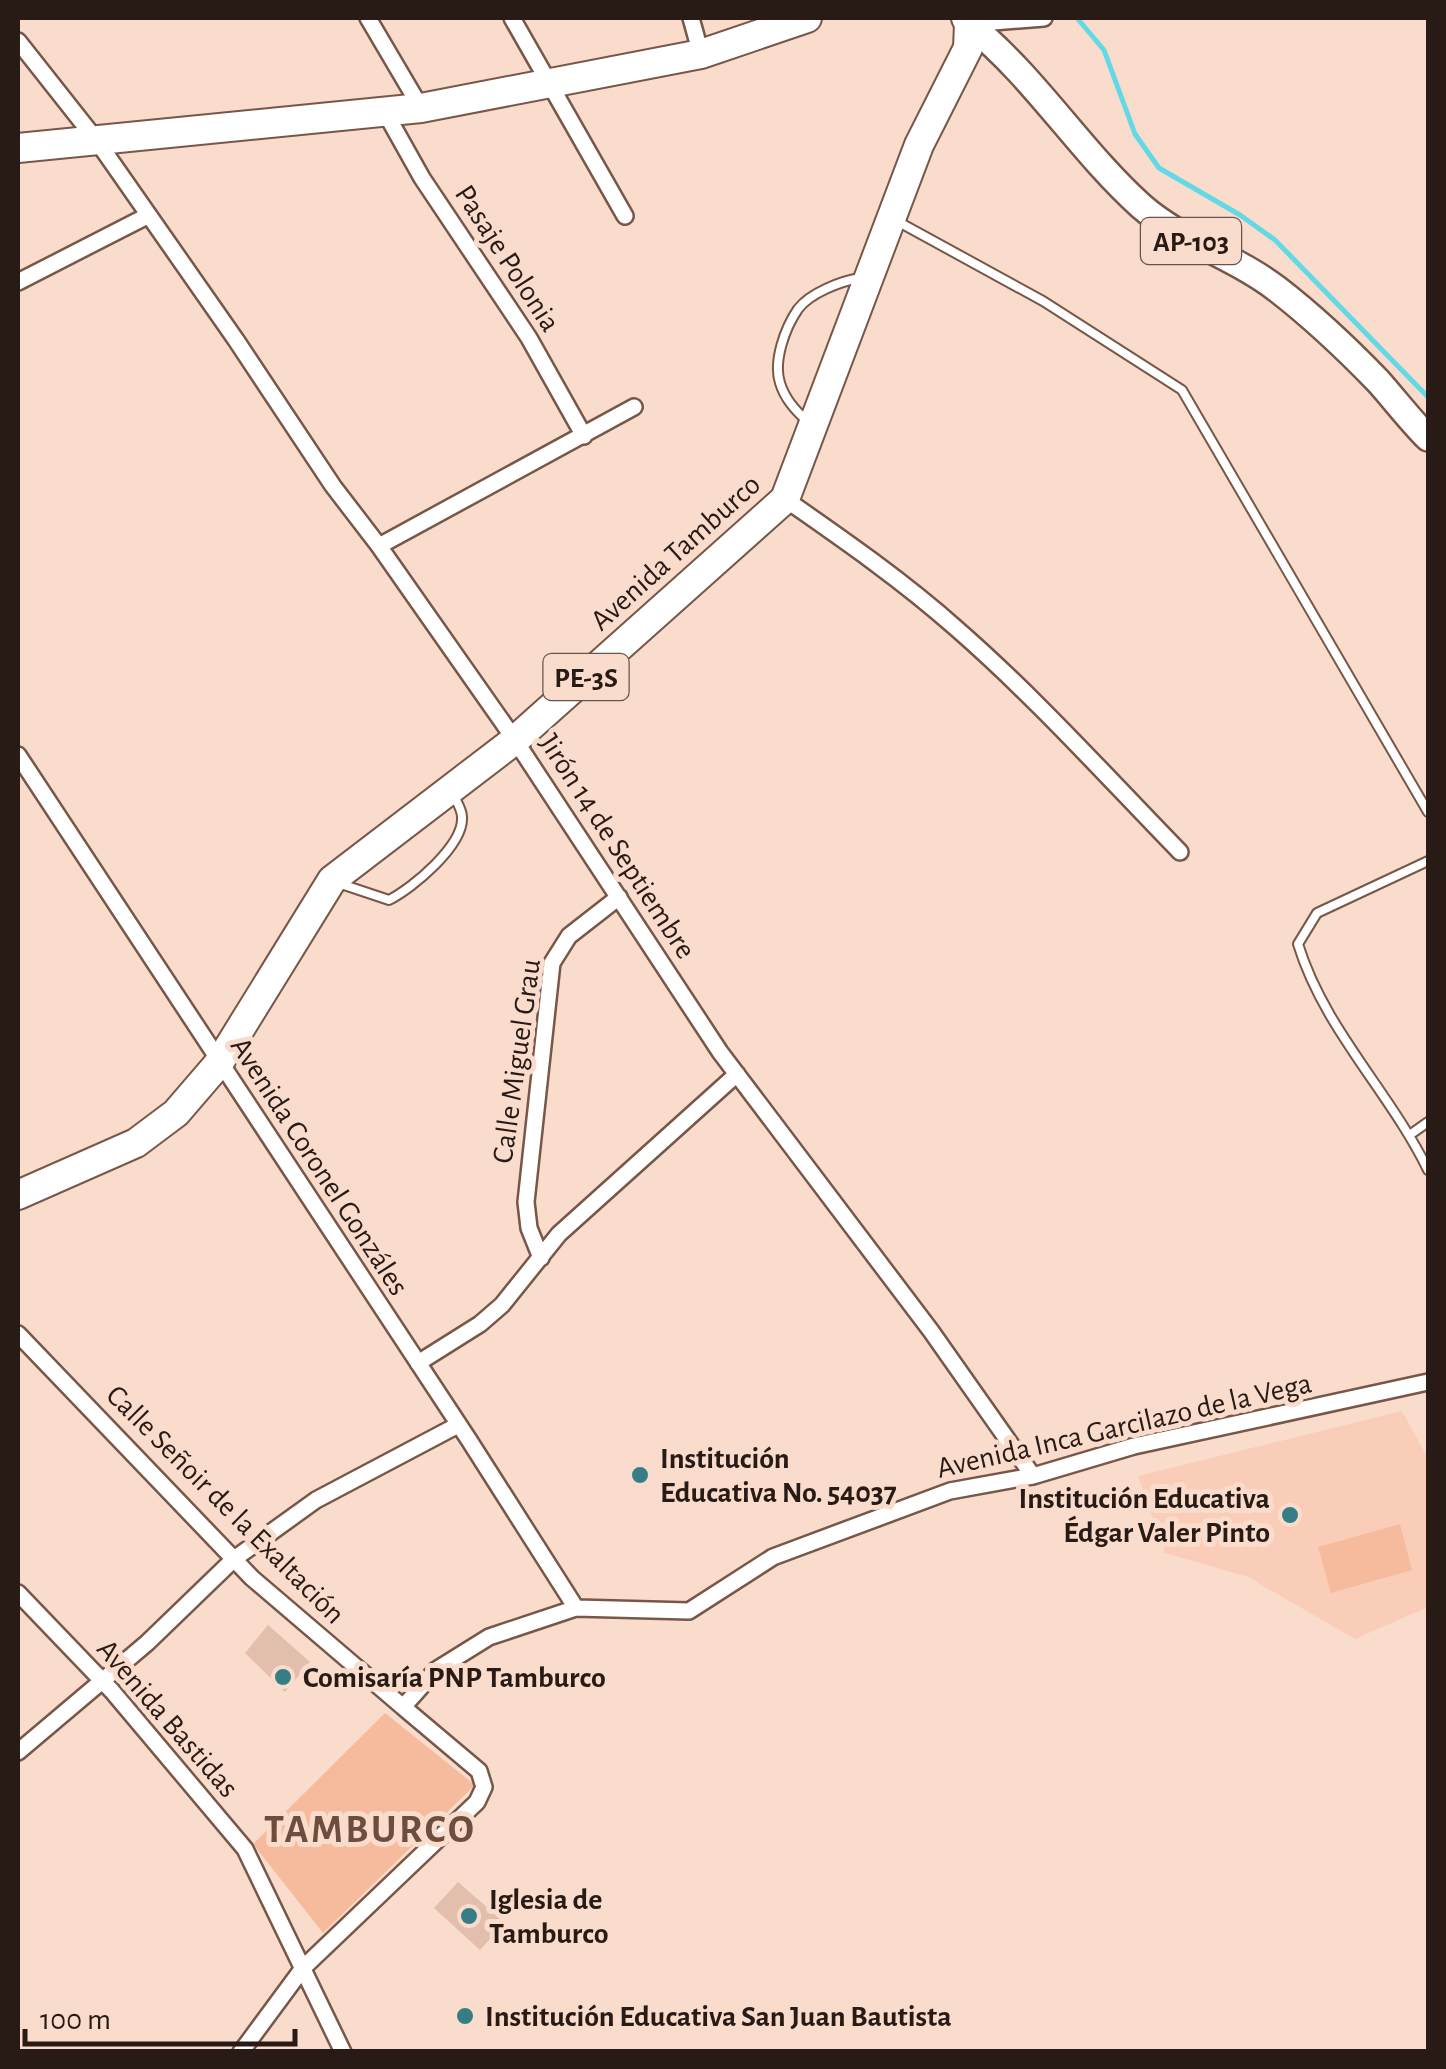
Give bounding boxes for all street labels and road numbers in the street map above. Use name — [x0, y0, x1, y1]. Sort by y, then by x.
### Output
street label: Pasaje Polonia — [449, 180, 565, 337]
road number: AP-103 — [1141, 218, 1241, 264]
street label: Avenida Tamburco — [585, 469, 766, 636]
road number: PE-3S — [544, 654, 628, 700]
street label: Jirón 14 de Septiembre — [533, 729, 701, 964]
street label: Calle Miguel Grau — [488, 957, 546, 1165]
street label: Avenida Coronel Gonzáles — [225, 1032, 414, 1301]
street label: Avenida Inca Garcilazo de la Vega — [934, 1368, 1314, 1484]
street label: Calle Señoir de la Exaltación — [100, 1380, 350, 1630]
street label: Avenida Bastidas — [91, 1634, 244, 1803]

